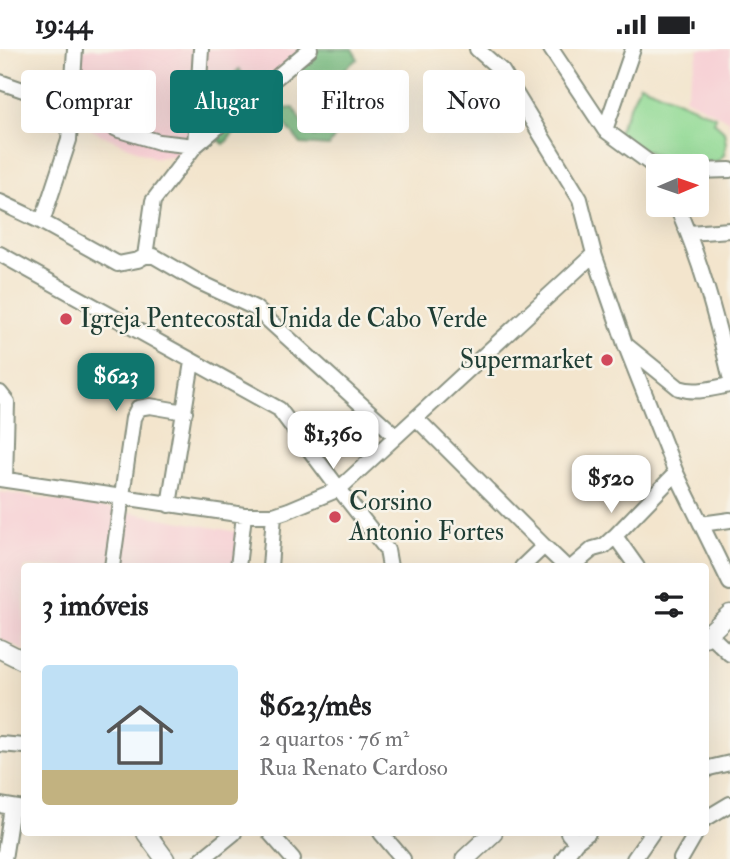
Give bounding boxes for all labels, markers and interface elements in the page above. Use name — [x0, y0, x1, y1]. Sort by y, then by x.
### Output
text: 19:44 — [35, 9, 92, 41]
chip: Comprar — [21, 70, 156, 133]
chip: Alugar — [170, 70, 283, 133]
chip: Filtros — [297, 70, 409, 133]
chip: Novo — [423, 70, 525, 133]
north arrow — [646, 154, 709, 217]
map controls — [646, 154, 709, 217]
place label: Igreja Pentecostal Unida de Cabo Verde — [80, 303, 487, 335]
marker: Igreja Pentecostal Unida de Cabo Verde — [58, 311, 74, 327]
place label: Supermarket — [460, 344, 593, 377]
marker: Supermarket — [599, 352, 615, 368]
pin: $623 — [75, 353, 157, 413]
text: $623 — [93, 361, 139, 390]
pin: $1,360 — [276, 411, 390, 471]
text: $1,360 — [304, 419, 362, 448]
pin: $520 — [570, 455, 652, 515]
text: $520 — [588, 463, 634, 492]
place label: Corsino Antonio Fortes — [348, 486, 504, 548]
marker: Corsino Antonio Fortes — [327, 509, 343, 525]
icon: filters — [650, 586, 688, 624]
text: 3 imóveis — [42, 587, 149, 624]
text: $623/mês — [259, 687, 372, 724]
icon: home — [98, 693, 182, 777]
text: 2 quartos · 76 m² — [259, 724, 409, 753]
text: Rua Renato Cardoso — [259, 753, 448, 782]

